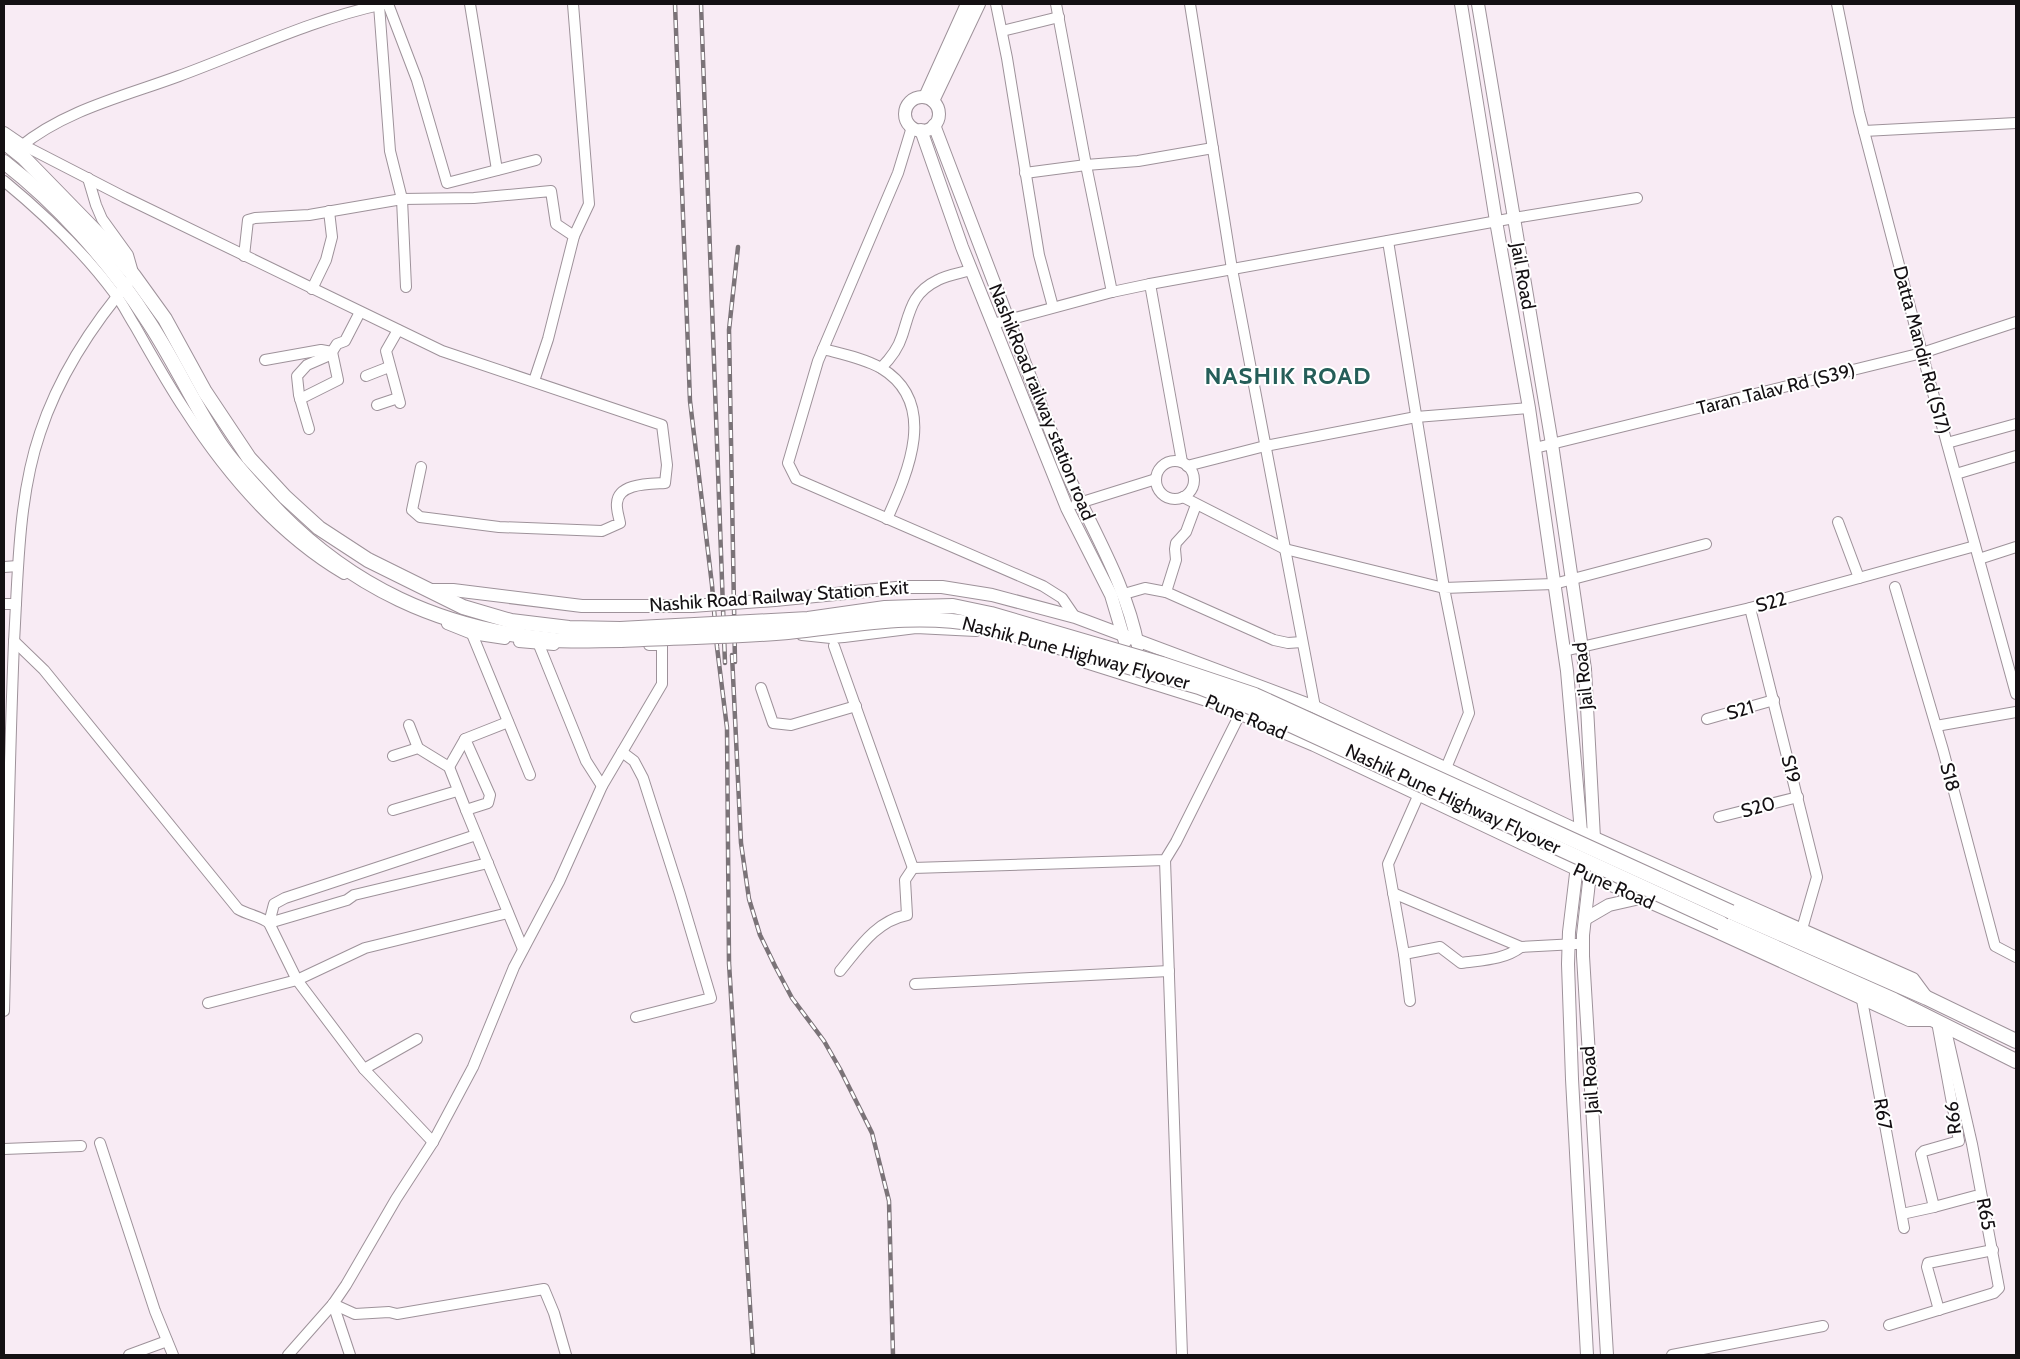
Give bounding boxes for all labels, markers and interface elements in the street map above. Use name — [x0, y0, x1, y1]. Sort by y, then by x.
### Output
street label: Jail Road — [1506, 240, 1540, 311]
street label: Datta Mandir Rd (S17) — [1888, 263, 1956, 437]
street label: NashikRoad railway station road — [984, 280, 1100, 524]
street label: Taran Talav Rd (S39) — [1694, 358, 1858, 420]
district label: NASHIK ROAD — [1205, 361, 1371, 390]
street label: Nashik Road Railway Station Exit — [649, 575, 910, 617]
street label: S22 — [1753, 587, 1789, 617]
street label: Nashik Pune Highway Flyover — [960, 612, 1192, 694]
street label: Jail Road — [1568, 641, 1598, 712]
street label: Pune Road — [1202, 690, 1290, 744]
street label: S21 — [1724, 695, 1756, 725]
street label: Nashik Pune Highway Flyover — [1342, 739, 1564, 859]
street label: S19 — [1776, 753, 1806, 785]
street label: S18 — [1935, 760, 1965, 794]
street label: S20 — [1738, 791, 1778, 823]
street label: Pune Road — [1570, 858, 1658, 914]
street label: Jail Road — [1576, 1045, 1604, 1116]
street label: R67 — [1869, 1096, 1897, 1132]
street label: R66 — [1940, 1100, 1966, 1136]
street label: R65 — [1972, 1196, 2000, 1232]

